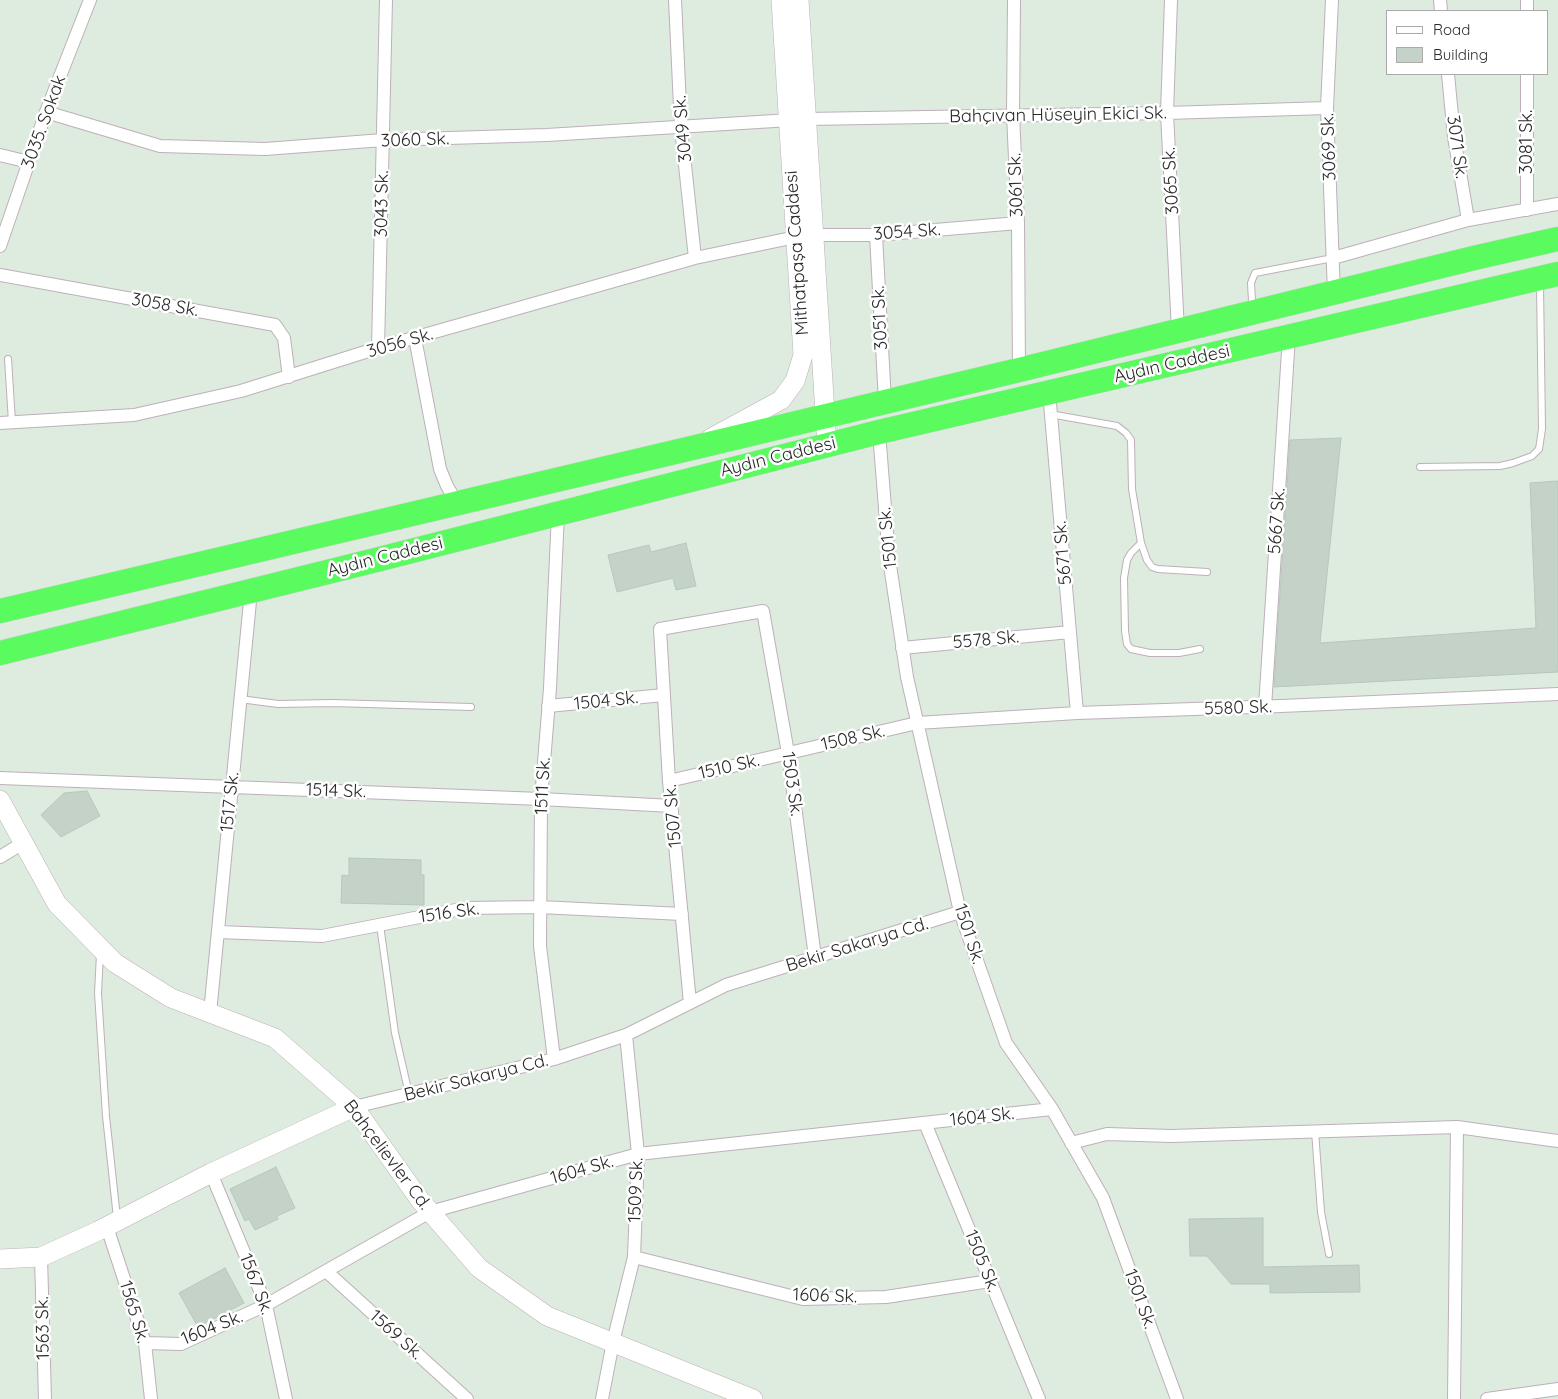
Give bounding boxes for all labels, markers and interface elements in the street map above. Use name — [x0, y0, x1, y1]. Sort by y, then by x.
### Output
legend — [1386, 10, 1548, 75]
text: Road — [1433, 20, 1470, 39]
text: Building — [1433, 45, 1488, 64]
street label: 3035. Sokak — [17, 72, 71, 172]
street label: 3049 Sk. — [669, 95, 697, 163]
street label: Bahçıvan Hüseyin Ekici Sk. — [949, 102, 1167, 128]
street label: 3081 Sk. — [1516, 110, 1538, 174]
street label: 3069 Sk. — [1317, 113, 1341, 181]
street label: 3071 Sk. — [1442, 114, 1472, 180]
street label: 3060 Sk. — [380, 128, 450, 152]
street label: 3065 Sk. — [1158, 147, 1184, 215]
street label: 3061 Sk. — [1004, 152, 1028, 218]
street label: 3043 Sk. — [371, 170, 393, 238]
street label: Mithatpaşa Caddesi — [780, 170, 814, 336]
street label: 3054 Sk. — [873, 219, 941, 245]
street label: 3051 Sk. — [868, 285, 892, 351]
street label: 3058 Sk. — [130, 288, 200, 322]
street label: 3056 Sk. — [365, 323, 435, 363]
street label: Aydın Caddesi — [1112, 340, 1232, 388]
street label: Aydın Caddesi — [718, 432, 838, 482]
street label: 5667 Sk. — [1264, 487, 1290, 555]
street label: 1501 Sk. — [874, 506, 902, 570]
street label: 5671 Sk. — [1049, 520, 1077, 586]
street label: Aydın Caddesi — [325, 532, 445, 582]
street label: 5578 Sk. — [952, 626, 1020, 654]
street label: 1504 Sk. — [573, 687, 639, 715]
street label: 5580 Sk. — [1204, 696, 1272, 720]
street label: 1508 Sk. — [819, 720, 887, 756]
street label: 1510 Sk. — [696, 750, 762, 784]
street label: 1503 Sk. — [777, 751, 807, 817]
street label: 1511 Sk. — [531, 757, 555, 815]
street label: 1517 Sk. — [216, 771, 244, 833]
street label: 1514 Sk. — [306, 779, 366, 803]
street label: 1507 Sk. — [659, 784, 687, 848]
street label: 1516 Sk. — [417, 898, 481, 928]
street label: 1501 Sk. — [949, 901, 989, 967]
street label: Bekir Sakarya Cd. — [783, 913, 931, 977]
street label: Bekir Sakarya Cd. — [402, 1050, 550, 1106]
street label: Bahçelievler Cd. — [339, 1096, 435, 1214]
street label: 1604 Sk. — [949, 1103, 1015, 1131]
street label: 1604 Sk. — [548, 1151, 616, 1189]
street label: 1509 Sk. — [624, 1157, 648, 1223]
street label: 1505 Sk. — [960, 1227, 1004, 1295]
street label: 1567 Sk. — [235, 1251, 277, 1317]
street label: 1501 Sk. — [1119, 1266, 1161, 1332]
street label: 1565 Sk. — [114, 1278, 154, 1346]
street label: 1606 Sk. — [792, 1284, 858, 1308]
street label: 1563 Sk. — [32, 1296, 54, 1360]
street label: 1604 Sk. — [178, 1306, 246, 1350]
street label: 1569 Sk. — [365, 1306, 427, 1364]

